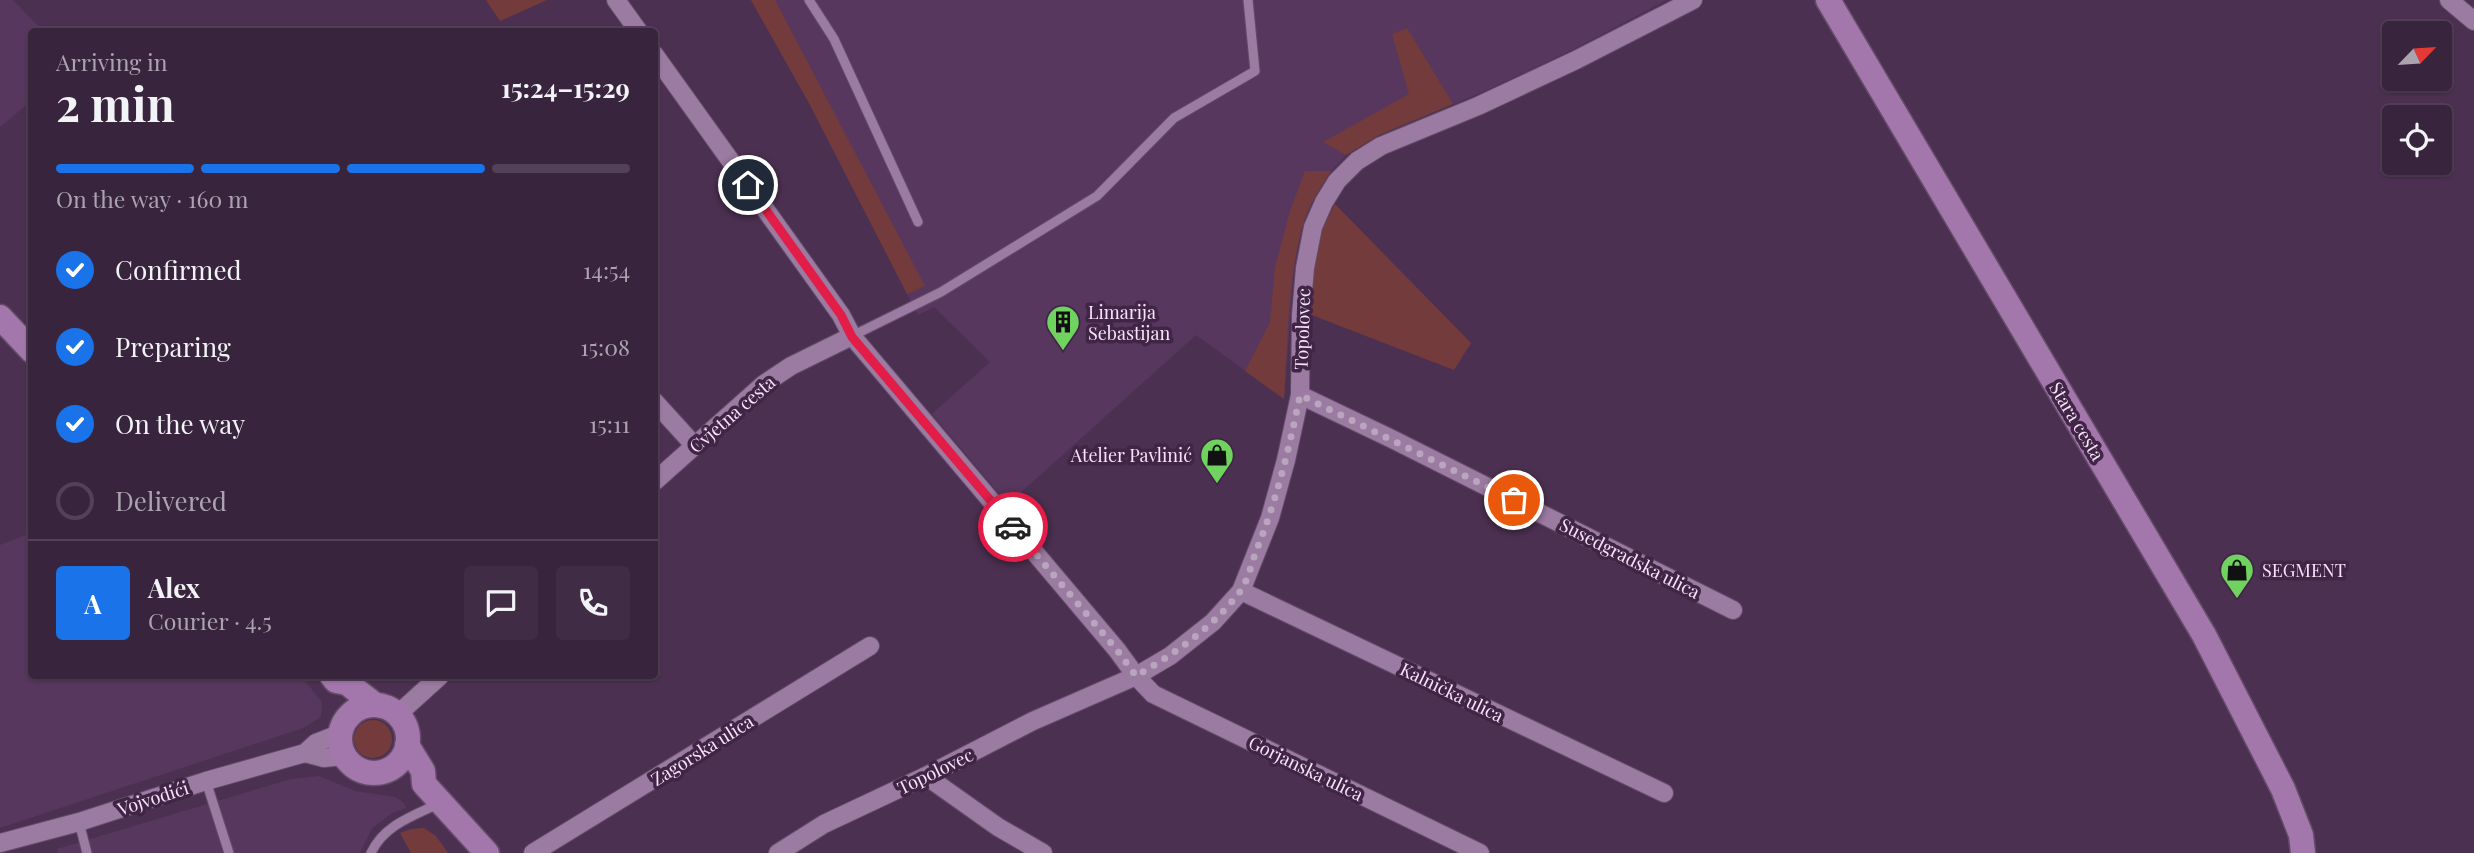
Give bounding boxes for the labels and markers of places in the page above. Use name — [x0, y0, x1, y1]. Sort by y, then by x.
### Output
pin — [718, 155, 778, 215]
place label: Limarija Sebastijan — [1088, 300, 1170, 345]
building icon: Limarija Sebastijan — [1044, 303, 1082, 352]
shop icon: Atelier Pavlinić — [1198, 436, 1236, 485]
place label: Atelier Pavlinić — [1070, 443, 1192, 467]
pin — [1484, 470, 1544, 530]
shop icon: SEGMENT — [2218, 551, 2256, 600]
place label: SEGMENT — [2262, 558, 2346, 582]

